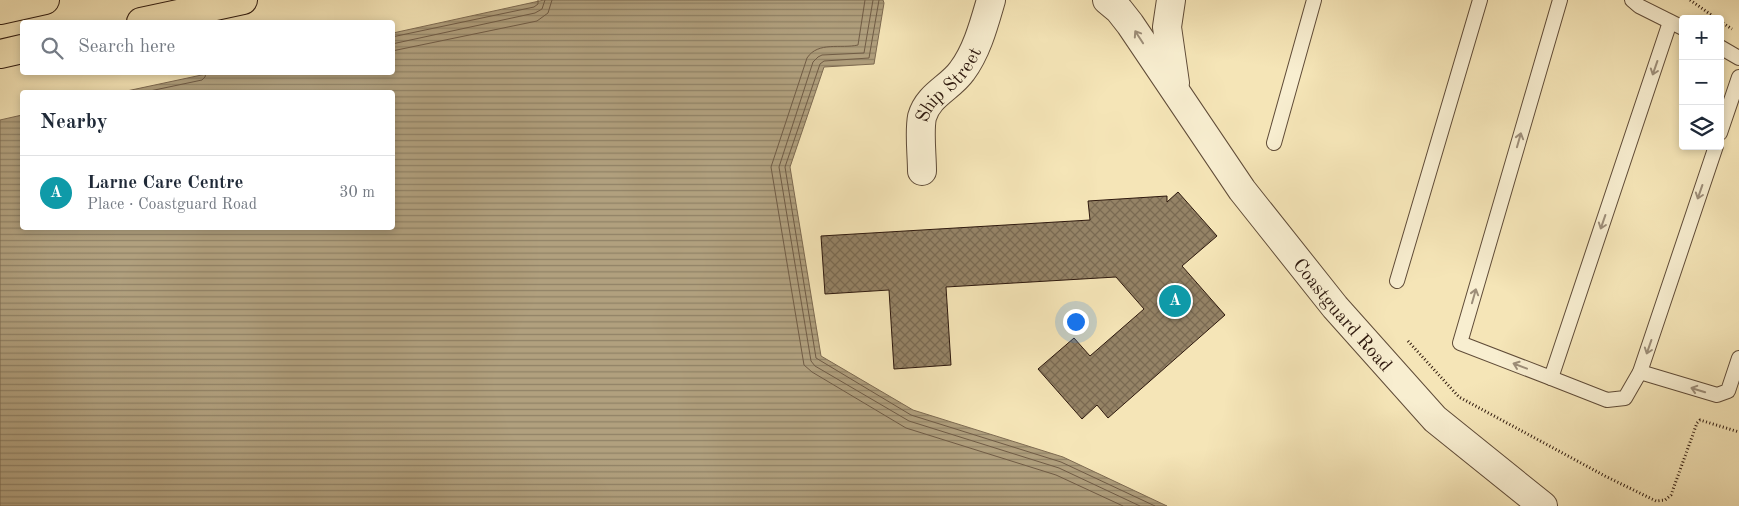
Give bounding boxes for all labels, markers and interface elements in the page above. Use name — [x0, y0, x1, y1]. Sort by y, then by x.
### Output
map controls — [1679, 15, 1724, 150]
button: + — [1679, 15, 1724, 60]
search box — [20, 20, 395, 75]
one-way arrow — [1134, 31, 1144, 45]
icon: search — [38, 34, 66, 62]
text: Search here — [78, 38, 175, 57]
street label: Ship Street — [914, 45, 986, 125]
one-way arrow — [1649, 60, 1659, 76]
button: − — [1679, 60, 1724, 105]
button: layers — [1679, 105, 1724, 150]
text: Nearby — [40, 112, 108, 133]
one-way arrow — [1515, 133, 1525, 149]
text: Larne Care Centre — [87, 174, 243, 193]
one-way arrow — [1695, 184, 1705, 200]
text: A — [50, 185, 62, 201]
text: 30 m — [339, 185, 375, 201]
text: Place · Coastguard Road — [87, 197, 257, 213]
one-way arrow — [1598, 214, 1607, 230]
street label: Coastguard Road — [1288, 256, 1395, 376]
pin: A — [1159, 282, 1191, 320]
one-way arrow — [1470, 289, 1480, 305]
your location — [1063, 309, 1089, 335]
one-way arrow — [1643, 338, 1653, 354]
one-way arrow — [1512, 361, 1528, 370]
one-way arrow — [1691, 384, 1707, 394]

